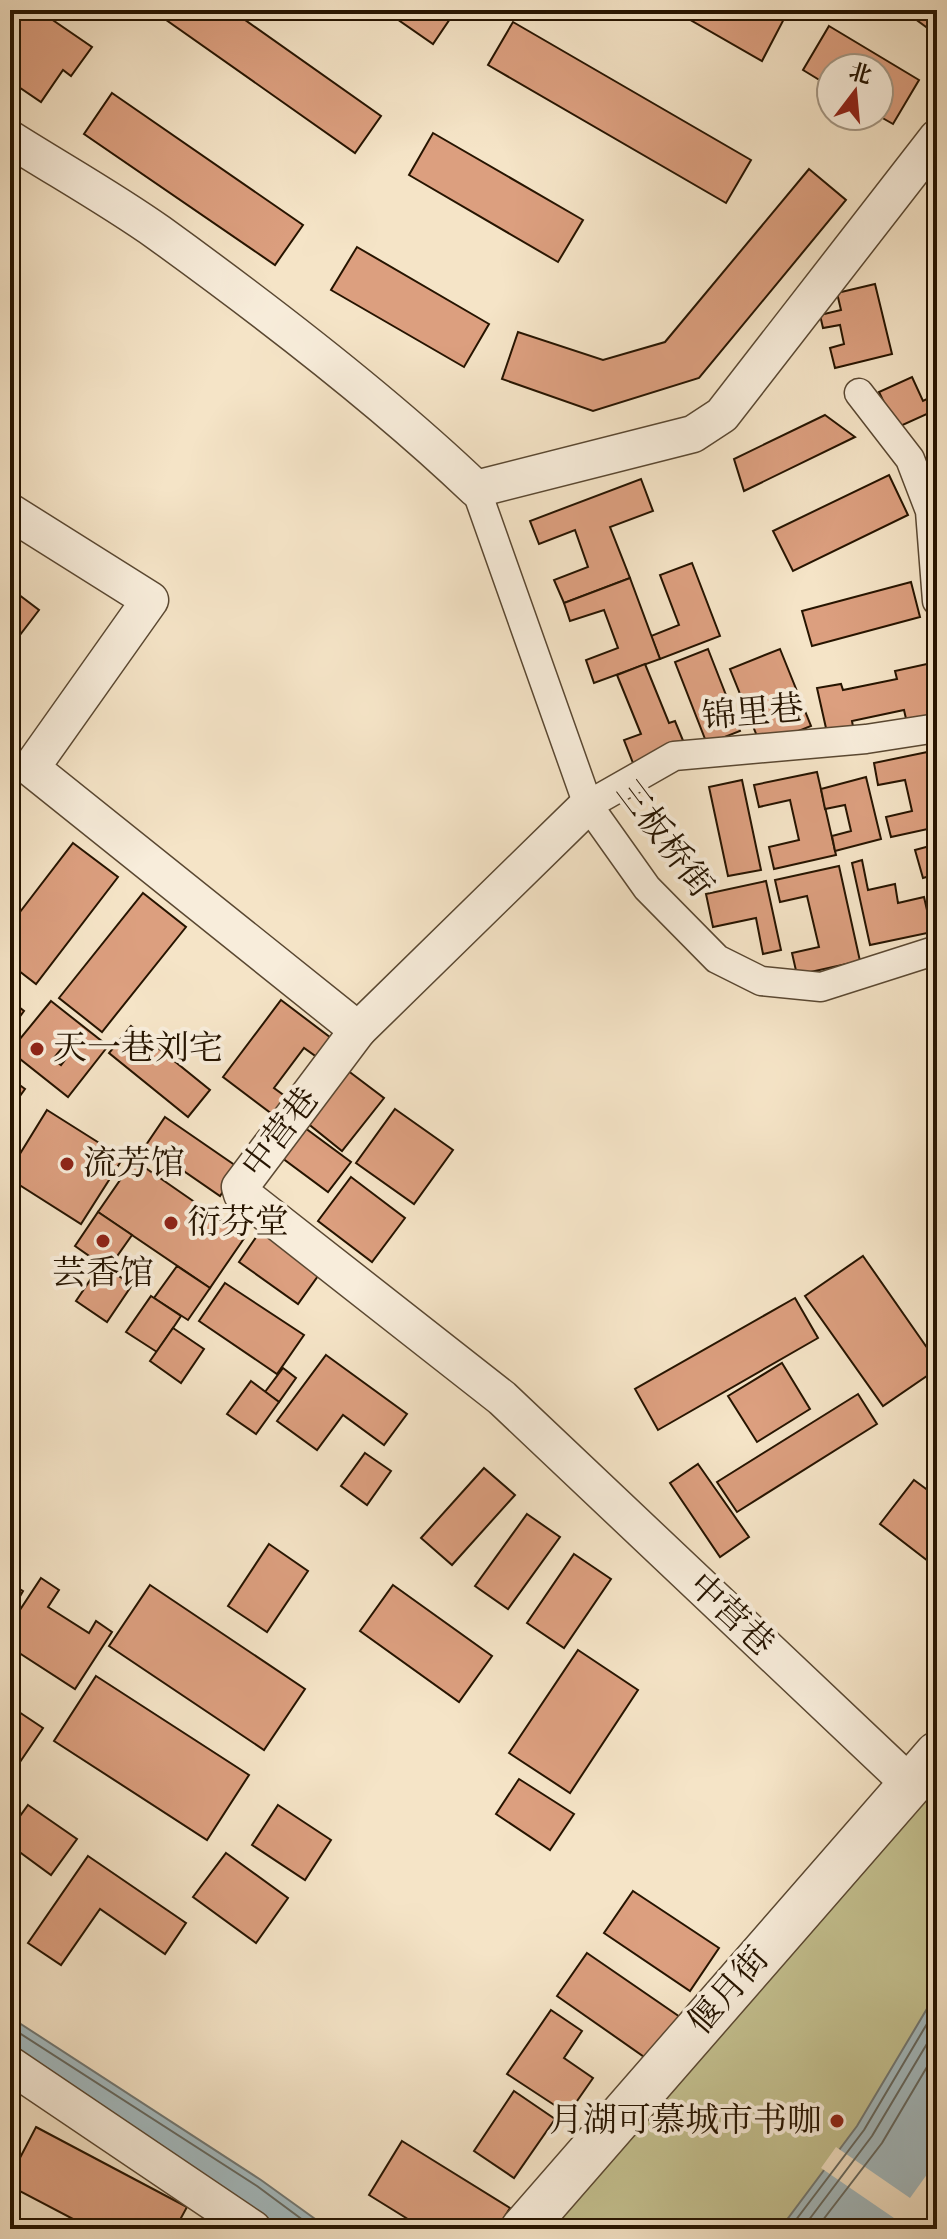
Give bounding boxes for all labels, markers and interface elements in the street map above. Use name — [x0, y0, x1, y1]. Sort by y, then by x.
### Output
north arrow — [815, 52, 895, 132]
text: 北 — [846, 58, 874, 90]
street label: 锦里巷 — [700, 688, 806, 738]
street label: 三板桥街 — [606, 772, 722, 906]
place label: 天一巷刘宅 — [53, 1028, 223, 1070]
marker: 天一巷刘宅 — [28, 1040, 46, 1058]
street label: 中营巷 — [234, 1080, 328, 1186]
place label: 流芳馆 — [83, 1143, 185, 1185]
marker: 流芳馆 — [58, 1155, 76, 1173]
place label: 衍芬堂 — [187, 1202, 289, 1244]
marker: 衍芬堂 — [162, 1214, 180, 1232]
marker: 芸香馆 — [94, 1232, 112, 1250]
place label: 芸香馆 — [52, 1253, 154, 1295]
street label: 中营巷 — [679, 1565, 783, 1665]
street label: 偃月街 — [680, 1939, 778, 2043]
place label: 月湖可慕城市书咖 — [549, 2100, 821, 2142]
marker: 月湖可慕城市书咖 — [828, 2112, 846, 2130]

